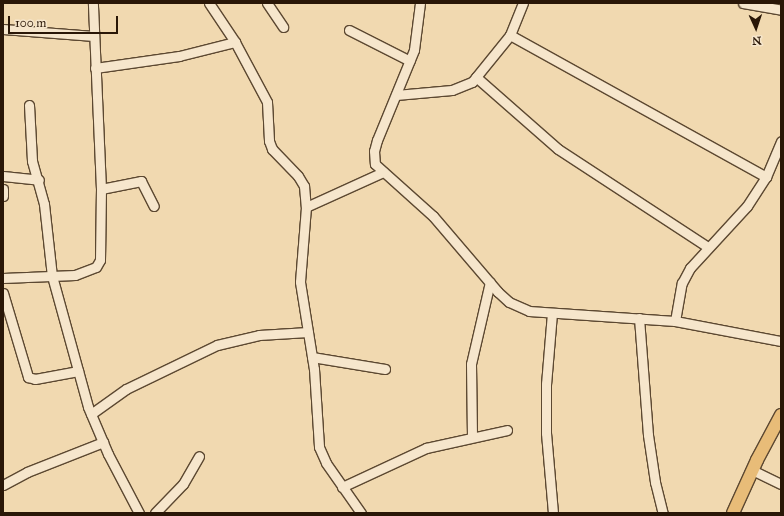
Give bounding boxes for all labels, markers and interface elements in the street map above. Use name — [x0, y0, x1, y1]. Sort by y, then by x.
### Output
scale bar — [10, 8, 120, 34]
north arrow — [736, 8, 776, 48]
text: 100 m — [15, 16, 46, 30]
text: N — [752, 34, 762, 47]

